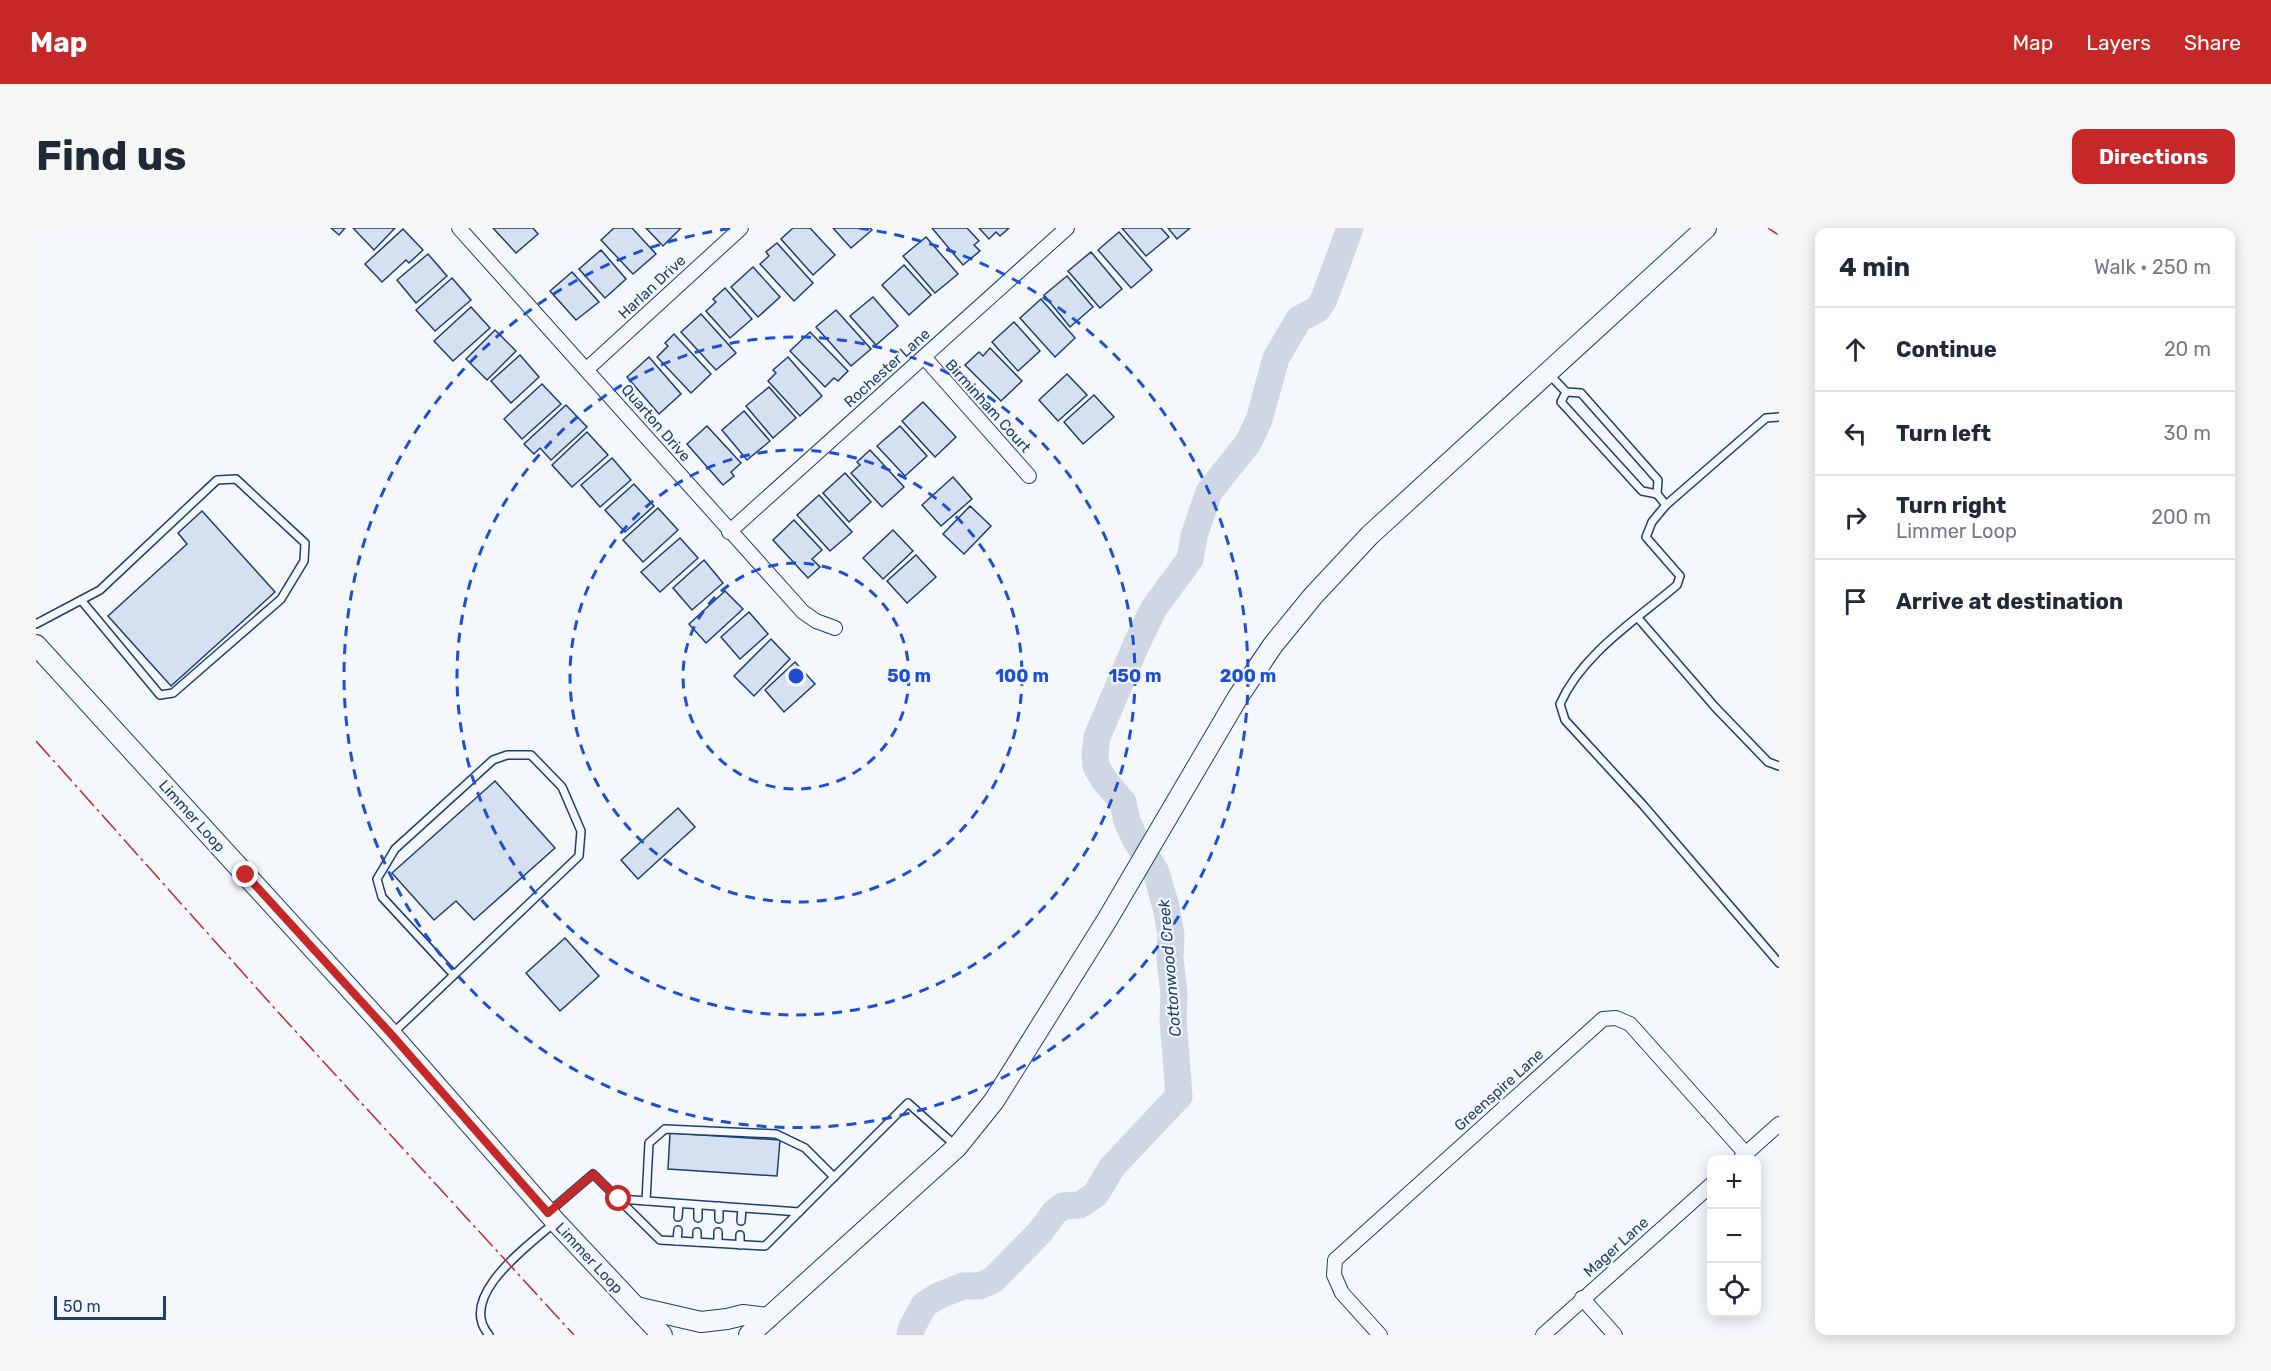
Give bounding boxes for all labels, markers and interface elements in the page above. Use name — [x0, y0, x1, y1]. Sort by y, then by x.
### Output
text: Map — [30, 26, 87, 59]
text: Map — [2012, 30, 2053, 55]
text: Layers — [2086, 30, 2151, 55]
text: Share — [2184, 30, 2241, 55]
button: Directions — [2072, 129, 2235, 184]
text: Find us — [36, 131, 187, 181]
street label: Harlan Drive — [615, 251, 689, 323]
text: 4 min — [1839, 252, 1910, 283]
text: Walk · 250 m — [2094, 255, 2211, 279]
street label: Rochester Lane — [840, 325, 934, 411]
icon: ahead — [1839, 333, 1872, 366]
text: Continue — [1896, 336, 1997, 363]
text: 20 m — [2164, 337, 2211, 361]
street label: Birminham Court — [941, 356, 1035, 456]
street label: Quarton Drive — [618, 381, 694, 465]
icon: left — [1839, 417, 1872, 450]
text: Turn left — [1896, 420, 1991, 447]
text: 30 m — [2164, 421, 2211, 445]
text: Turn right — [1896, 492, 2006, 519]
icon: right — [1839, 501, 1872, 534]
text: 200 m — [2151, 505, 2211, 529]
text: Limmer Loop — [1896, 519, 2017, 543]
icon: arrive — [1839, 585, 1872, 618]
text: Arrive at destination — [1896, 588, 2123, 615]
text: 50 m — [887, 665, 931, 687]
text: 100 m — [995, 665, 1049, 687]
text: 150 m — [1108, 665, 1162, 687]
text: 200 m — [1220, 665, 1276, 687]
centre of rings — [786, 666, 806, 686]
street label: Limmer Loop — [155, 776, 229, 856]
route end — [232, 861, 258, 887]
water label: Cottonwood Creek — [1154, 898, 1185, 1037]
street label: Greenspire Lane — [1451, 1045, 1547, 1135]
map controls — [1707, 1155, 1761, 1317]
button: + — [1707, 1155, 1761, 1209]
route start — [605, 1185, 631, 1211]
button: − — [1707, 1209, 1761, 1263]
street label: Mager Lane — [1580, 1213, 1652, 1281]
street label: Limmer Loop — [552, 1219, 627, 1297]
button: locate — [1707, 1263, 1761, 1317]
scale bar — [54, 1293, 166, 1320]
text: 50 m — [63, 1297, 101, 1316]

